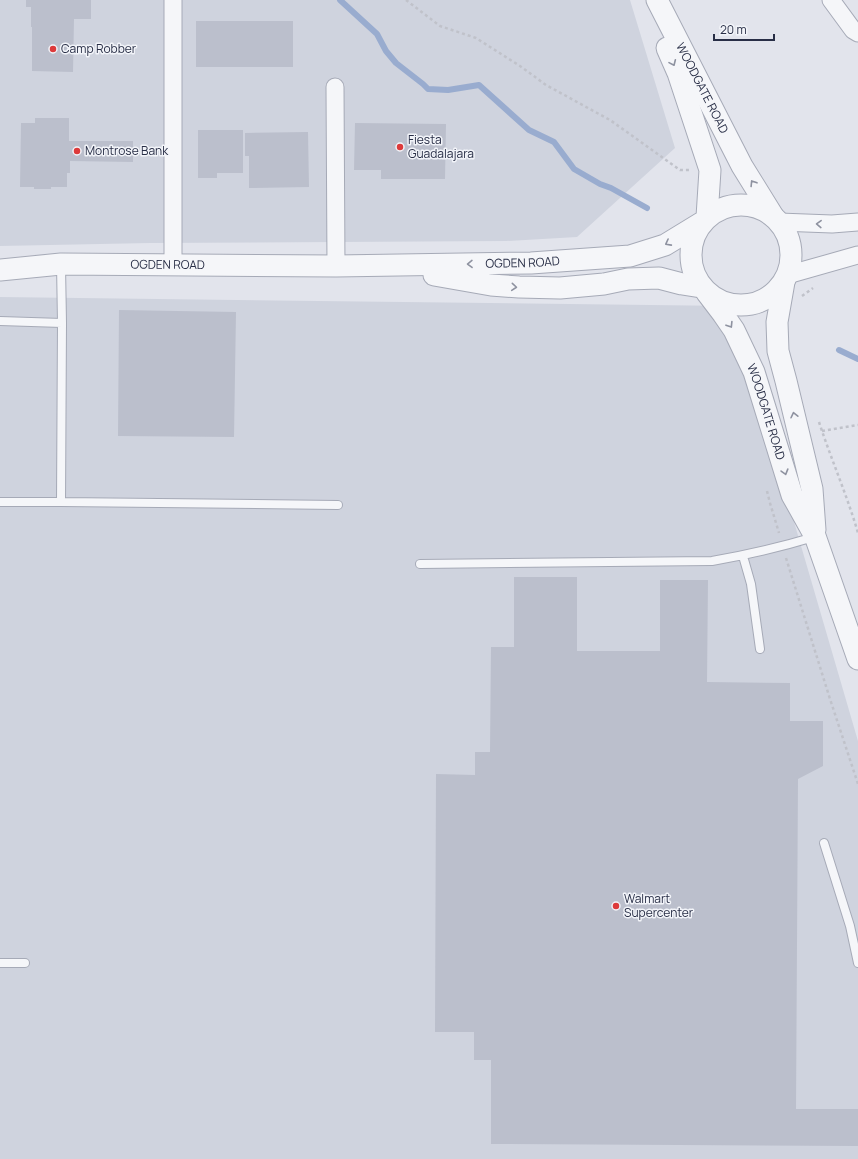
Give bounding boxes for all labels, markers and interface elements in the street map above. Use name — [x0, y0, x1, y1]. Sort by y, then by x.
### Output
scale bar — [714, 16, 774, 42]
text: 20 m — [720, 21, 747, 38]
place label: Camp Robber — [61, 40, 137, 57]
street label: WOODGATE ROAD — [672, 40, 733, 136]
marker: Camp Robber — [48, 44, 58, 54]
one-way arrow — [669, 59, 677, 66]
place label: Fiesta Guadalajara — [408, 131, 474, 162]
place label: Montrose Bank — [85, 142, 169, 159]
marker: Fiesta Guadalajara — [395, 142, 405, 152]
marker: Montrose Bank — [72, 146, 82, 156]
one-way arrow — [750, 180, 758, 187]
one-way arrow — [816, 220, 822, 228]
one-way arrow — [665, 238, 672, 246]
street label: OGDEN ROAD — [485, 252, 560, 272]
street label: OGDEN ROAD — [130, 256, 205, 273]
one-way arrow — [467, 260, 473, 269]
one-way arrow — [511, 282, 517, 291]
one-way arrow — [726, 321, 733, 328]
street label: WOODGATE ROAD — [743, 361, 790, 462]
one-way arrow — [791, 412, 799, 419]
one-way arrow — [780, 469, 789, 476]
place label: Walmart Supercenter — [624, 890, 694, 921]
marker: Walmart Supercenter — [611, 901, 621, 911]

